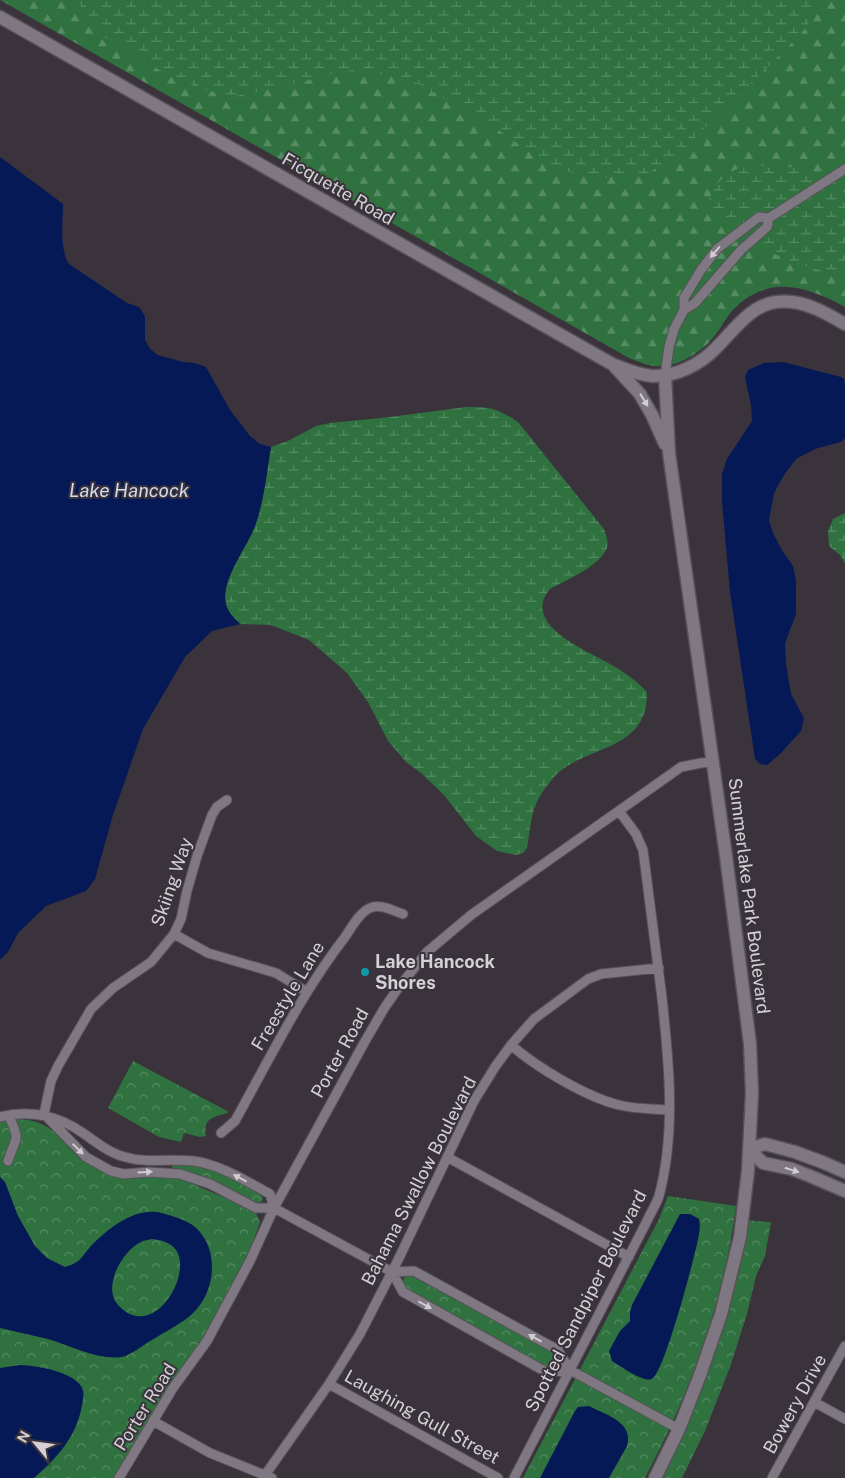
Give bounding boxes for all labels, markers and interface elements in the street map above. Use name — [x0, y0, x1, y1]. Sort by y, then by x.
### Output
street label: Ficquette Road — [279, 148, 398, 229]
one-way arrow — [710, 245, 721, 258]
one-way arrow — [639, 394, 648, 407]
water label: Lake Hancock — [69, 479, 190, 501]
street label: Summerlake Park Boulevard — [725, 777, 774, 1015]
street label: Skiing Way — [147, 834, 197, 929]
street label: Freestyle Lane — [247, 937, 328, 1054]
place label: Lake Hancock Shores — [375, 951, 495, 993]
marker: Lake Hancock Shores — [359, 966, 371, 978]
street label: Porter Road — [306, 1004, 373, 1101]
street label: Bahama Swallow Boulevard — [357, 1073, 480, 1288]
one-way arrow — [71, 1143, 83, 1155]
one-way arrow — [784, 1166, 799, 1174]
one-way arrow — [137, 1168, 153, 1176]
one-way arrow — [233, 1174, 247, 1182]
street label: Spotted Sandpiper Boulevard — [520, 1186, 651, 1415]
one-way arrow — [419, 1300, 432, 1309]
one-way arrow — [529, 1333, 542, 1342]
street label: Bowery Drive — [759, 1350, 831, 1457]
street label: Porter Road — [109, 1359, 180, 1454]
street label: Laughing Gull Street — [341, 1365, 503, 1468]
north arrow — [10, 1418, 60, 1468]
text: N — [14, 1428, 33, 1445]

